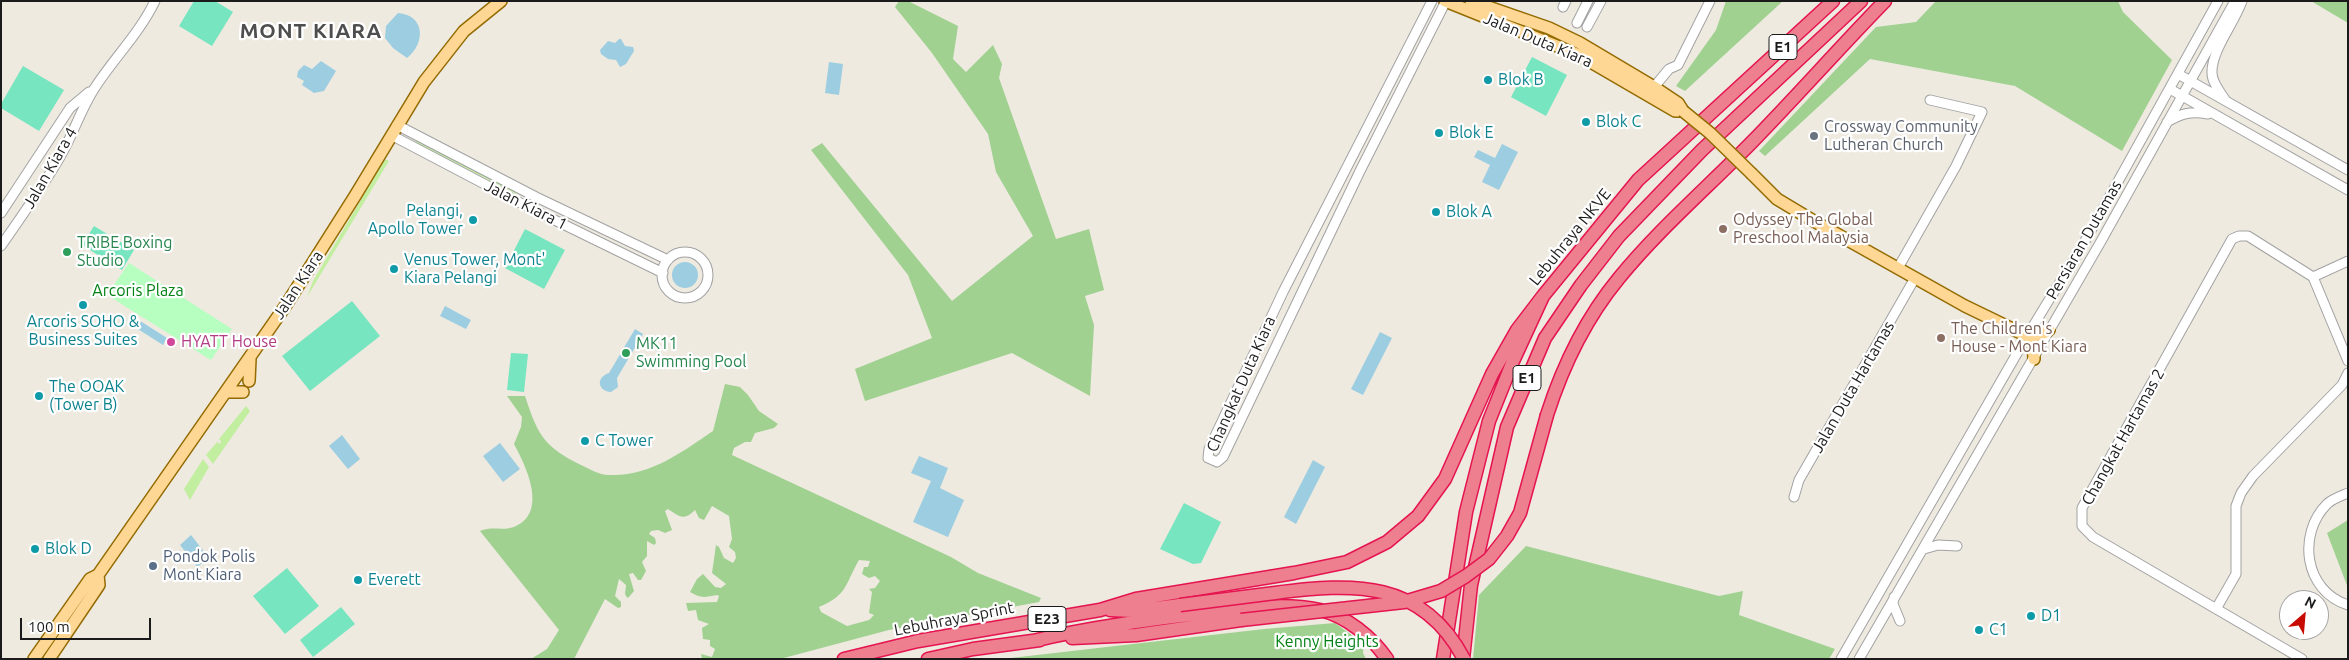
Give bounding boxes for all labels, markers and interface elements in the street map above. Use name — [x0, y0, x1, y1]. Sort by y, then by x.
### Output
street label: Jalan Duta Kiara — [1481, 8, 1595, 72]
district label: MONT KIARA — [238, 18, 384, 44]
road number: E1 — [1769, 34, 1797, 60]
place label: Blok B — [1498, 70, 1544, 90]
marker: Blok B — [1482, 74, 1494, 86]
place label: Blok C — [1596, 112, 1641, 132]
marker: Blok C — [1580, 116, 1592, 128]
place label: Crossway Community Lutheran Church — [1824, 117, 1978, 155]
place label: Blok E — [1449, 123, 1493, 143]
street label: Jalan Kiara 4 — [19, 124, 81, 212]
marker: Blok E — [1433, 127, 1445, 139]
marker: Crossway Community Lutheran Church — [1808, 130, 1820, 142]
street label: Jalan Kiara 1 — [481, 176, 571, 234]
street label: Persiaran Dutamas — [2042, 177, 2126, 303]
street label: Lebuhraya NKVE — [1525, 185, 1615, 289]
place label: Pelangi, Apollo Tower — [368, 201, 463, 239]
place label: Blok A — [1446, 202, 1492, 222]
marker: Blok A — [1430, 206, 1442, 218]
place label: Odyssey The Global Preschool Malaysia — [1733, 210, 1873, 248]
marker: Pelangi, Apollo Tower — [467, 214, 479, 226]
marker: Odyssey The Global Preschool Malaysia — [1717, 223, 1729, 235]
place label: TRIBE Boxing Studio — [77, 233, 172, 271]
marker: TRIBE Boxing Studio — [61, 246, 73, 258]
street label: Jalan Kiara — [269, 247, 327, 323]
place label: Venus Tower, Mont' Kiara Pelangi — [404, 250, 545, 288]
marker: Venus Tower, Mont' Kiara Pelangi — [388, 263, 400, 275]
park label: Arcoris Plaza — [92, 281, 184, 301]
marker: Arcoris SOHO & Business Suites — [77, 299, 89, 311]
place label: Arcoris SOHO & Business Suites — [27, 312, 139, 350]
street label: Changkat Duta Kiara — [1202, 313, 1280, 455]
street label: Jalan Duta Hartamas — [1807, 318, 1899, 456]
place label: The Children's House - Mont Kiara — [1951, 319, 2087, 357]
place label: HYATT House — [181, 332, 277, 352]
marker: The Children's House - Mont Kiara — [1935, 332, 1947, 344]
place label: MK11 Swimming Pool — [636, 334, 746, 372]
marker: HYATT House — [165, 336, 177, 348]
marker: MK11 Swimming Pool — [620, 347, 632, 359]
street label: Changkat Hartamas 2 — [2077, 365, 2169, 509]
road number: E1 — [1513, 366, 1541, 390]
place label: The OOAK (Tower B) — [49, 377, 124, 415]
marker: The OOAK (Tower B) — [33, 390, 45, 402]
place label: C Tower — [595, 431, 653, 451]
marker: C Tower — [579, 435, 591, 447]
place label: Blok D — [45, 539, 92, 559]
marker: Blok D — [29, 543, 41, 555]
place label: Pondok Polis Mont Kiara — [163, 547, 255, 585]
marker: Pondok Polis Mont Kiara — [147, 560, 159, 572]
place label: Everett — [368, 570, 421, 590]
marker: Everett — [352, 574, 364, 586]
north arrow — [2279, 590, 2329, 640]
text: N — [2302, 593, 2319, 612]
street label: Lebuhraya Sprint — [893, 598, 1015, 640]
road number: E23 — [1028, 606, 1066, 632]
place label: D1 — [2041, 606, 2061, 626]
scale bar — [22, 608, 154, 640]
marker: D1 — [2025, 610, 2037, 622]
text: 100 m — [28, 618, 70, 635]
place label: C1 — [1989, 620, 2008, 640]
marker: C1 — [1973, 624, 1985, 636]
park label: Kenny Heights — [1275, 632, 1379, 652]

